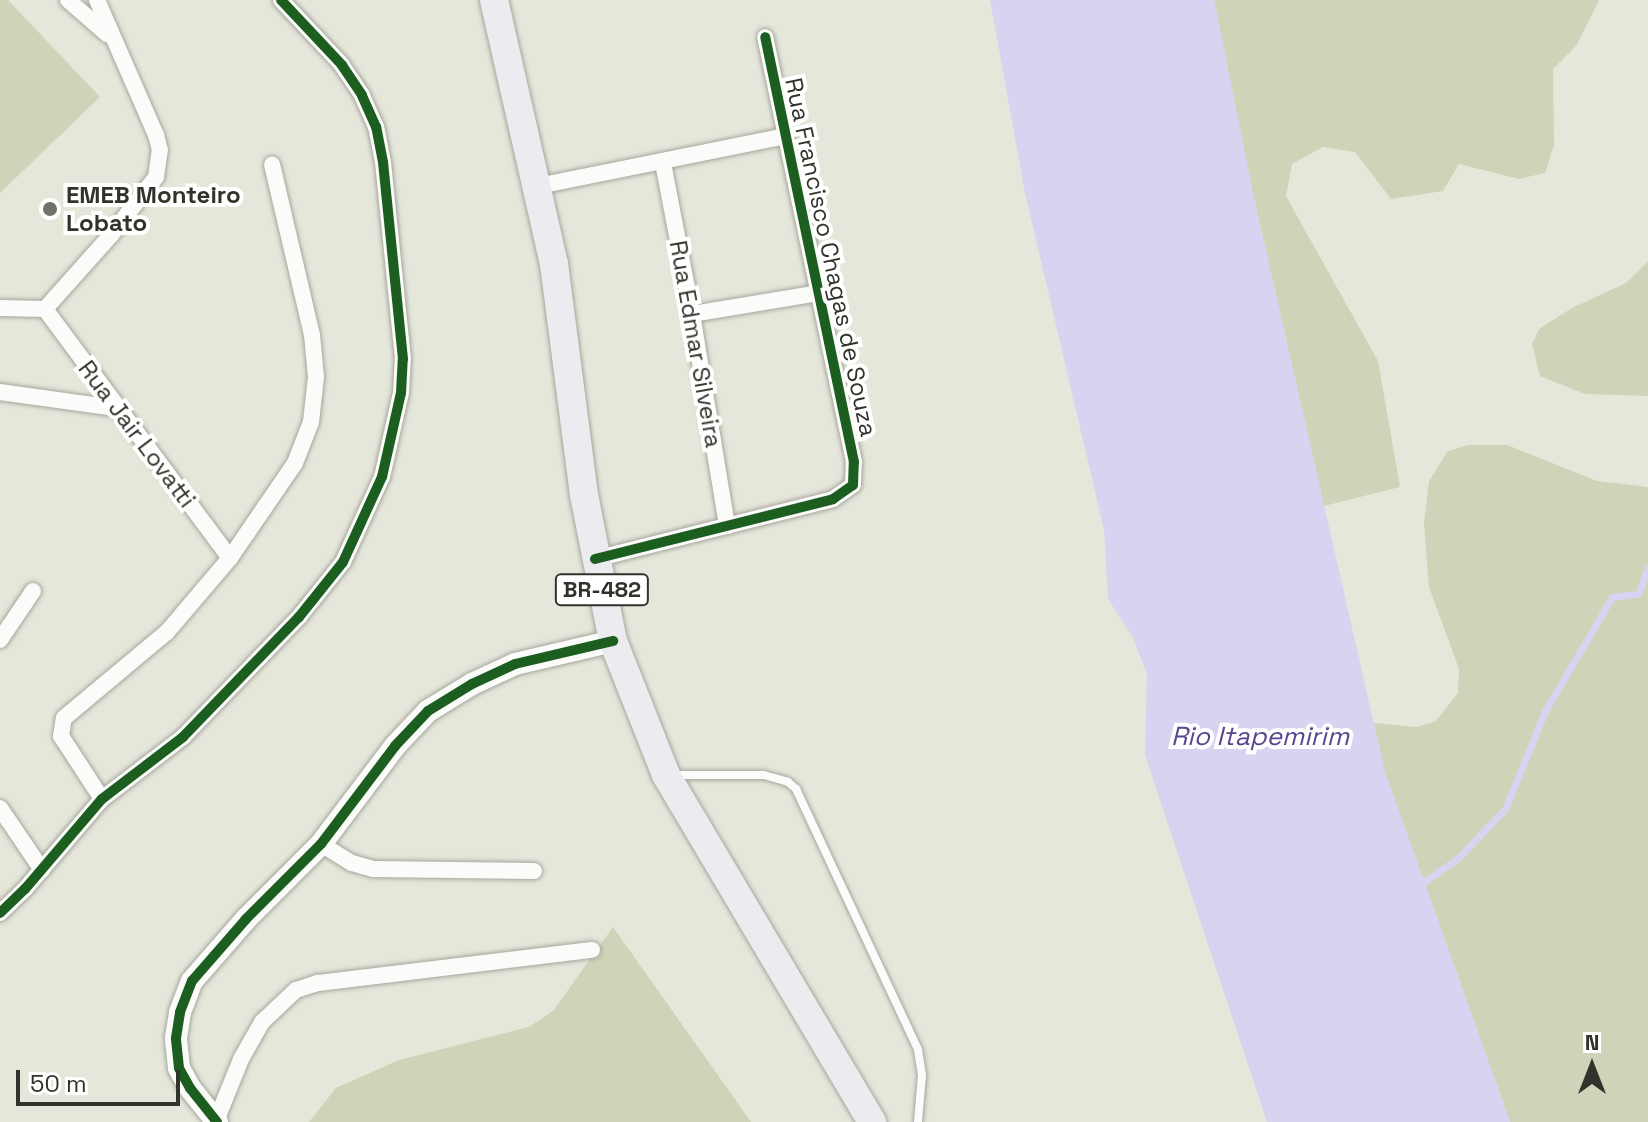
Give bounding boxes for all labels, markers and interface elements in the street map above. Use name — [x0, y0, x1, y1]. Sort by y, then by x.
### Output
street label: Rua Francisco Chagas de Souza — [779, 75, 883, 439]
place label: EMEB Monteiro Lobato — [66, 181, 241, 237]
marker: EMEB Monteiro Lobato — [41, 200, 59, 218]
street label: Rua Edmar Silveira — [664, 238, 728, 450]
street label: Rua Jair Lovatti — [72, 355, 202, 513]
road number: BR-482 — [554, 572, 650, 608]
water label: Rio Itapemirim — [1171, 721, 1349, 753]
north arrow — [1552, 1026, 1632, 1106]
text: N — [1585, 1028, 1599, 1056]
scale bar — [20, 1054, 184, 1104]
text: 50 m — [30, 1068, 87, 1099]

